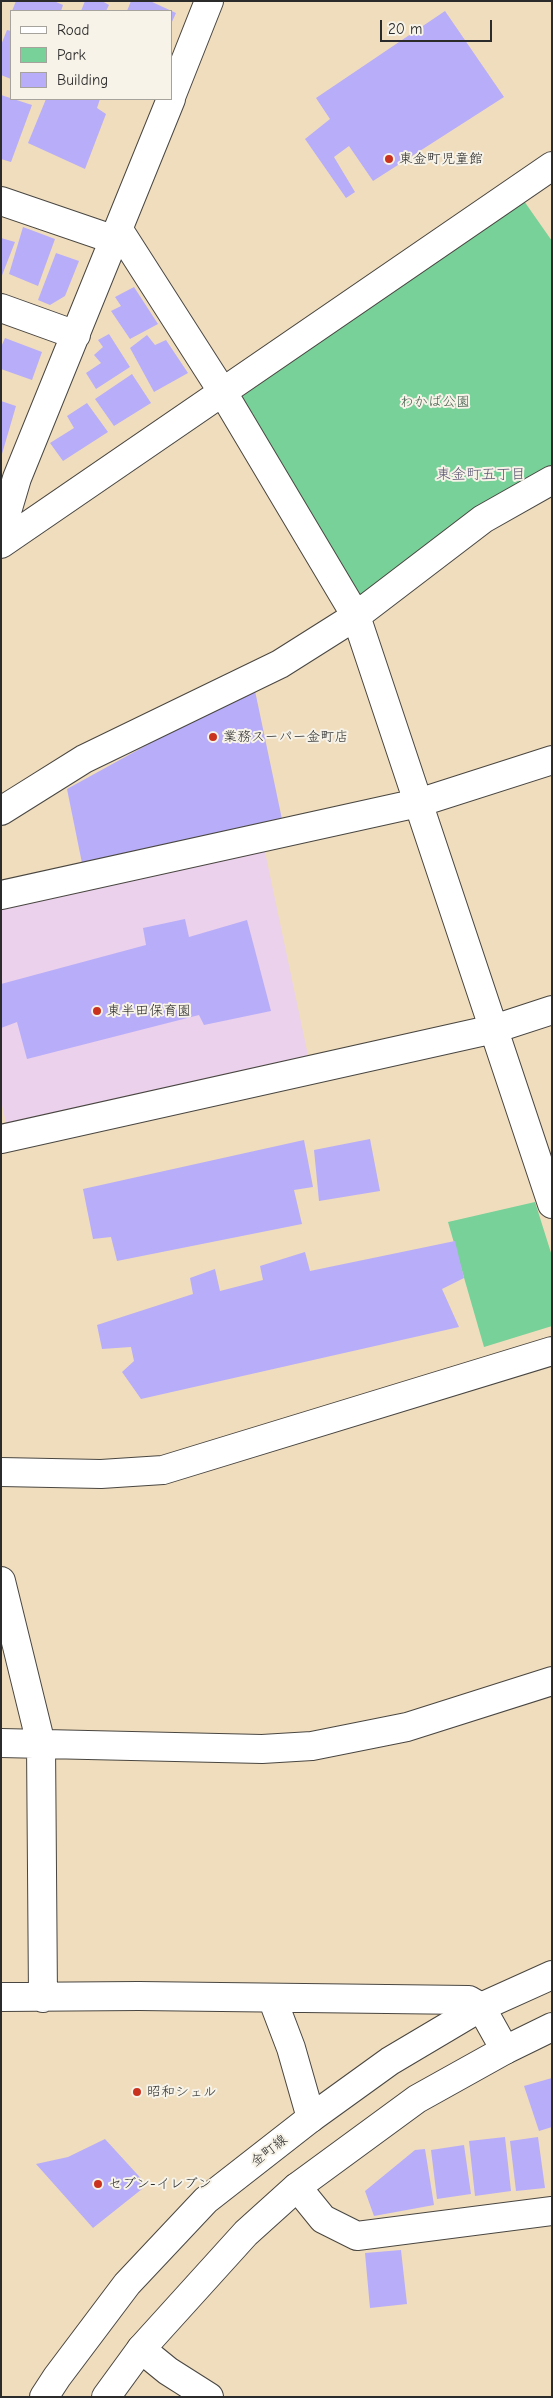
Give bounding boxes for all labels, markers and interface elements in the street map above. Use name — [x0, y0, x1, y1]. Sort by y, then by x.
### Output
legend — [10, 10, 172, 100]
scale bar — [383, 10, 496, 42]
text: 20 m — [388, 20, 422, 38]
text: Road — [57, 21, 89, 39]
text: Park — [57, 46, 86, 64]
text: Building — [57, 71, 108, 89]
place label: 東金町児童館 — [399, 151, 483, 167]
marker: 東金町児童館 — [383, 153, 395, 165]
park label: わかば公園 — [400, 394, 470, 410]
district label: 東金町五丁目 — [436, 466, 526, 484]
place label: 業務スーパー金町店 — [223, 729, 348, 745]
marker: 業務スーパー金町店 — [207, 731, 219, 743]
place label: 東半田保育園 — [107, 1003, 191, 1019]
marker: 東半田保育園 — [91, 1005, 103, 1017]
place label: 昭和シェル — [147, 2084, 217, 2100]
marker: 昭和シェル — [131, 2086, 143, 2098]
street label: 金町線 — [247, 2131, 291, 2171]
place label: セブン-イレブン — [108, 2176, 212, 2192]
marker: セブン-イレブン — [92, 2178, 104, 2190]

